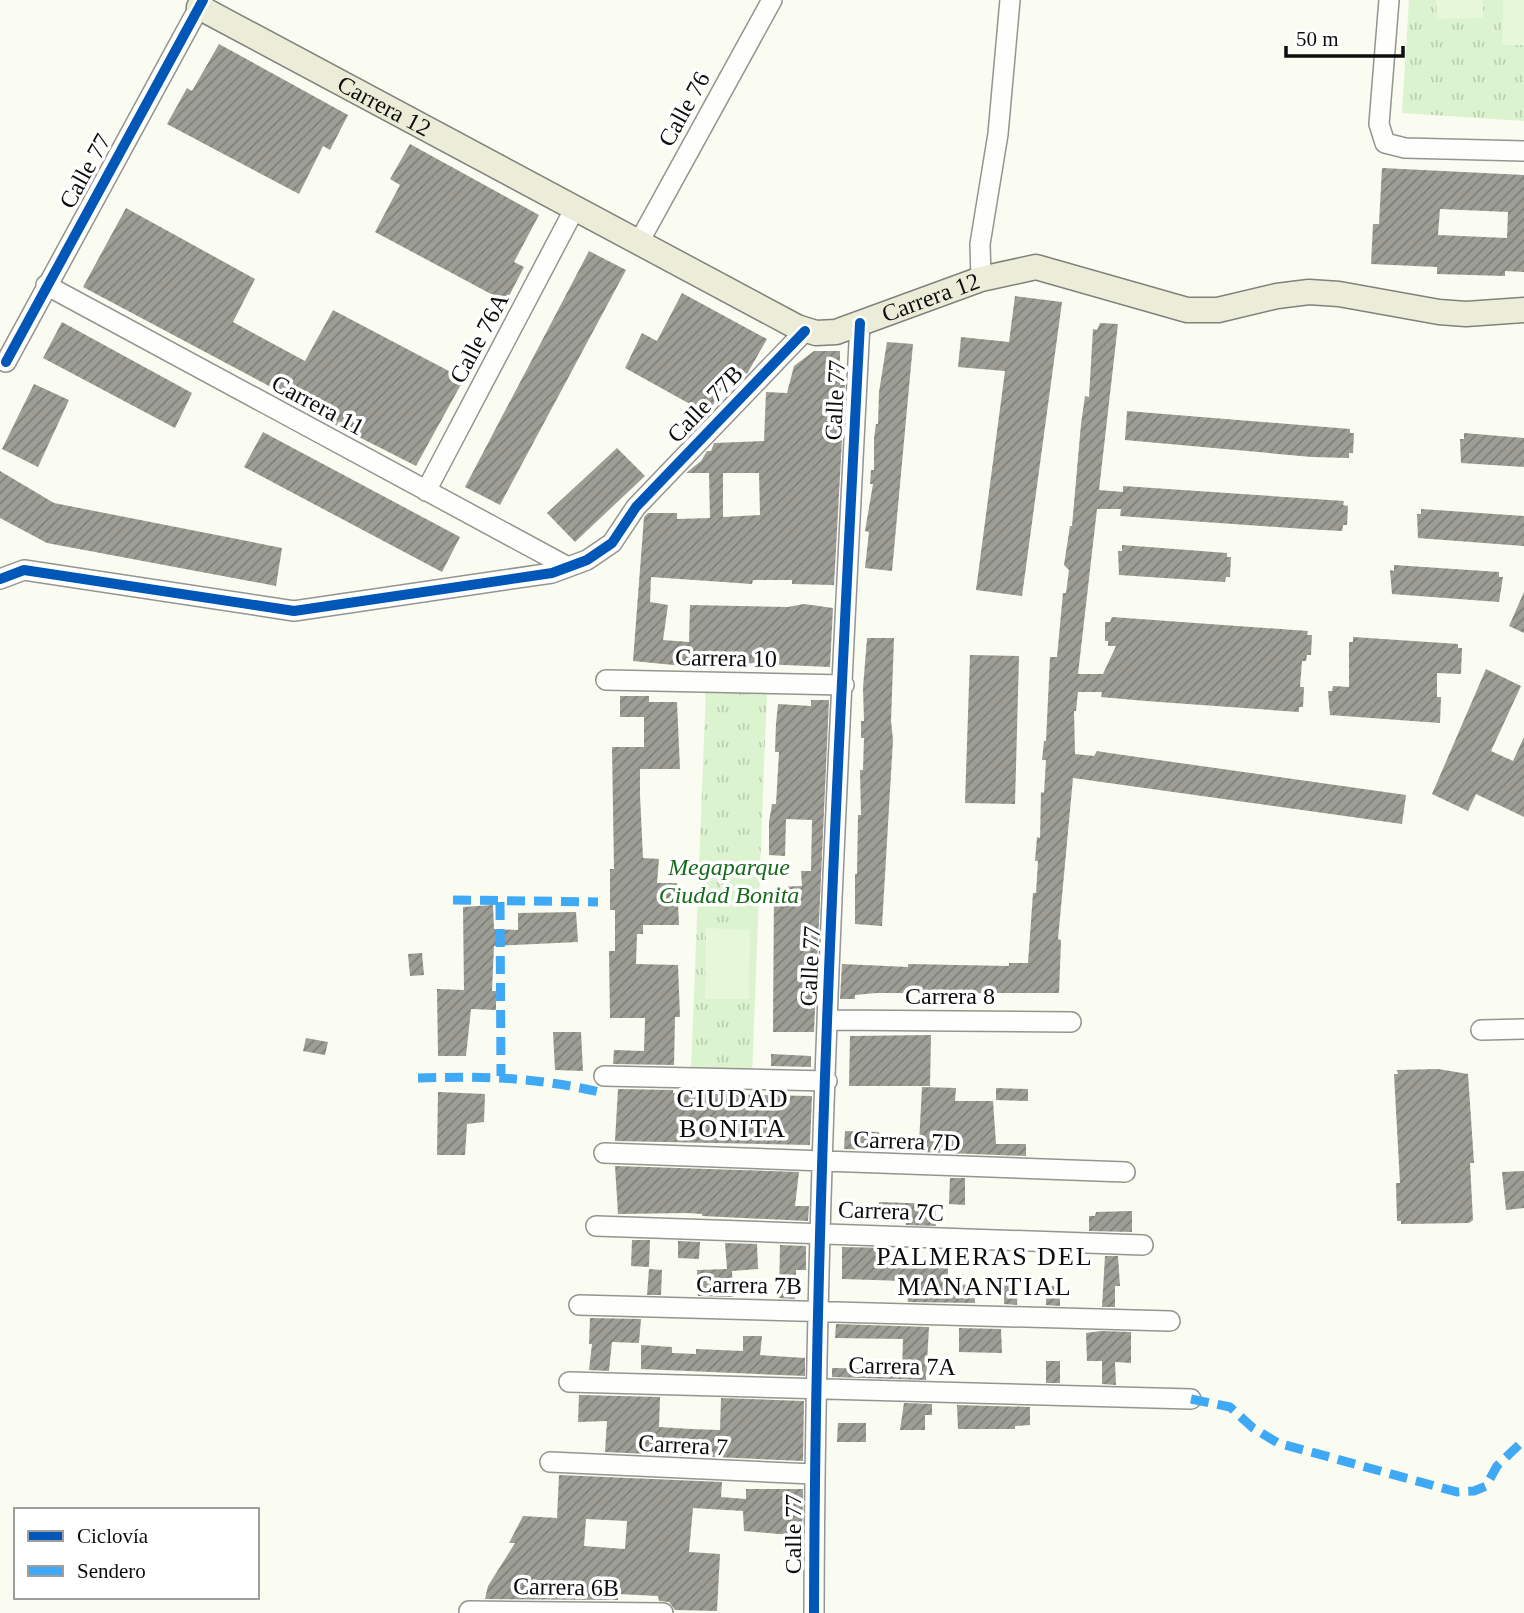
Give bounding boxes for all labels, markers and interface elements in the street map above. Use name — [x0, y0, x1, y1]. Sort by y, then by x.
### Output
scale bar — [1286, 14, 1403, 58]
text: 50 m — [1296, 27, 1339, 51]
street label: Calle 76 — [653, 67, 715, 151]
street label: Carrera 12 — [333, 71, 435, 142]
street label: Calle 77 — [54, 129, 116, 213]
street label: Carrera 12 — [878, 268, 983, 327]
street label: Calle 76A — [445, 288, 514, 387]
street label: Calle 77 — [820, 359, 850, 441]
street label: Calle 77B — [662, 360, 748, 448]
street label: Carrera 11 — [267, 370, 369, 440]
street label: Carrera 10 — [675, 644, 777, 672]
park label: Megaparque Ciudad Bonita — [659, 854, 799, 908]
street label: Calle 77 — [795, 925, 825, 1007]
street label: Carrera 8 — [905, 983, 995, 1009]
district label: CIUDAD BONITA — [676, 1084, 790, 1143]
street label: Carrera 7D — [853, 1126, 961, 1156]
street label: Carrera 7C — [838, 1196, 944, 1226]
district label: PALMERAS DEL MANANTIAL — [876, 1242, 1094, 1301]
street label: Carrera 7B — [696, 1271, 802, 1299]
street label: Carrera 7A — [848, 1352, 957, 1380]
street label: Carrera 7 — [637, 1430, 729, 1460]
street label: Calle 77 — [780, 1494, 806, 1574]
legend — [14, 1508, 259, 1599]
text: Ciclovía — [77, 1524, 149, 1548]
text: Sendero — [77, 1559, 146, 1583]
street label: Carrera 6B — [513, 1573, 619, 1601]

